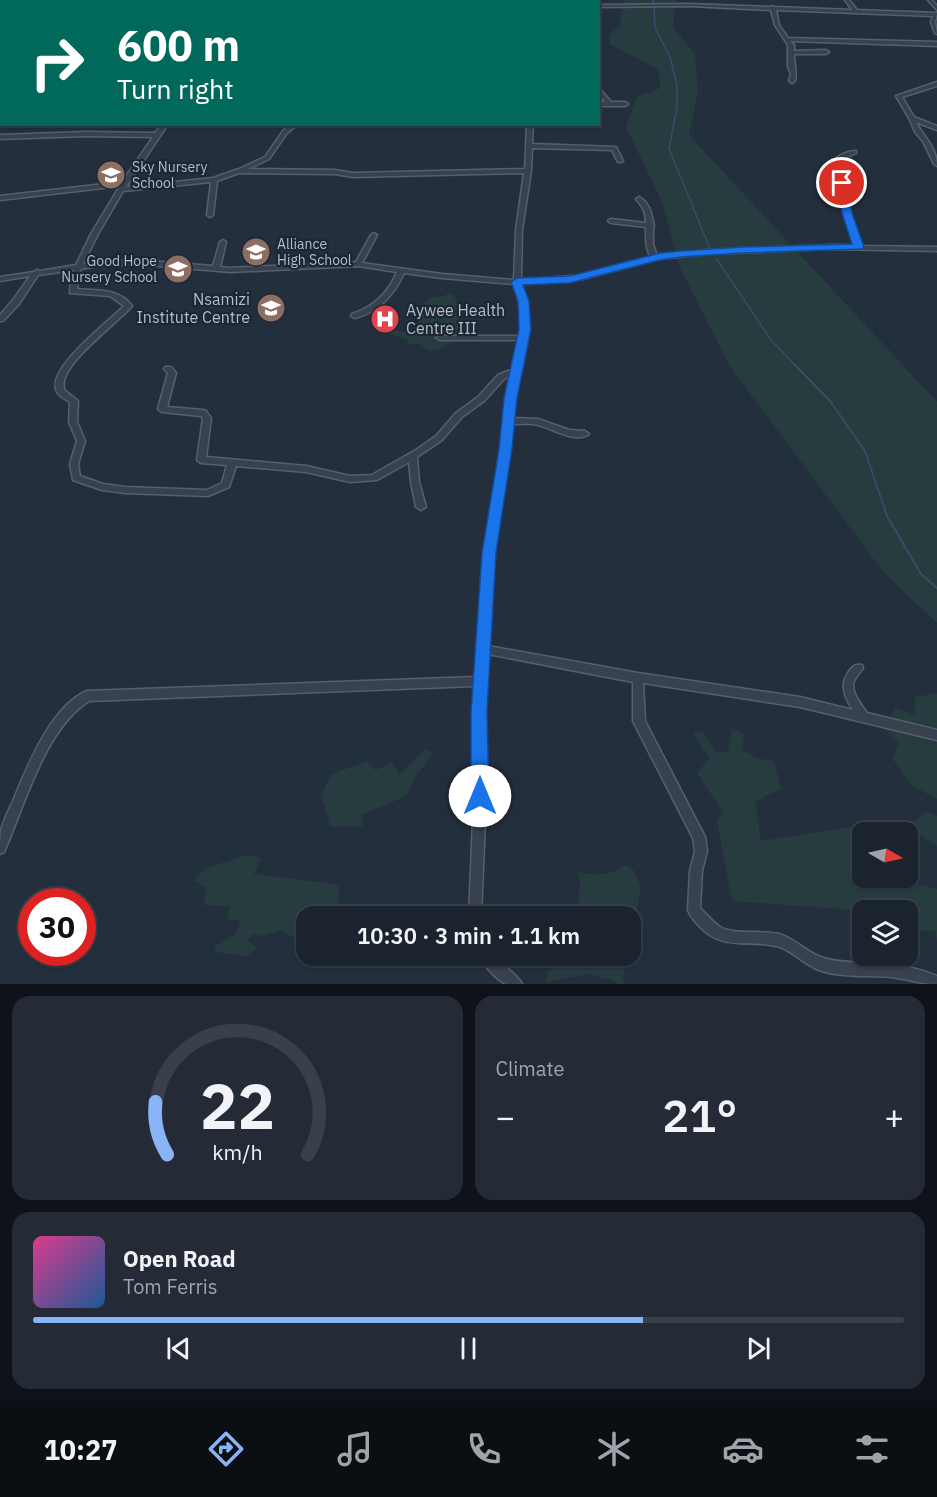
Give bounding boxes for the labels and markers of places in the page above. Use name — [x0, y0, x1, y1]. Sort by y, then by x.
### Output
pin — [816, 157, 867, 208]
place label: Sky Nursery School — [132, 158, 208, 192]
school or university icon: Sky Nursery School — [95, 159, 127, 191]
place label: Alliance High School — [277, 235, 352, 269]
school or university icon: Alliance High School — [240, 236, 272, 268]
place label: Good Hope Nursery School — [61, 252, 157, 286]
school or university icon: Good Hope Nursery School — [162, 253, 194, 285]
place label: Nsamizi Institute Centre — [136, 289, 250, 327]
school or university icon: Nsamizi Institute Centre — [255, 292, 287, 324]
place label: Aywee Health Centre III — [406, 300, 505, 338]
hospital icon: Aywee Health Centre III — [369, 303, 401, 335]

